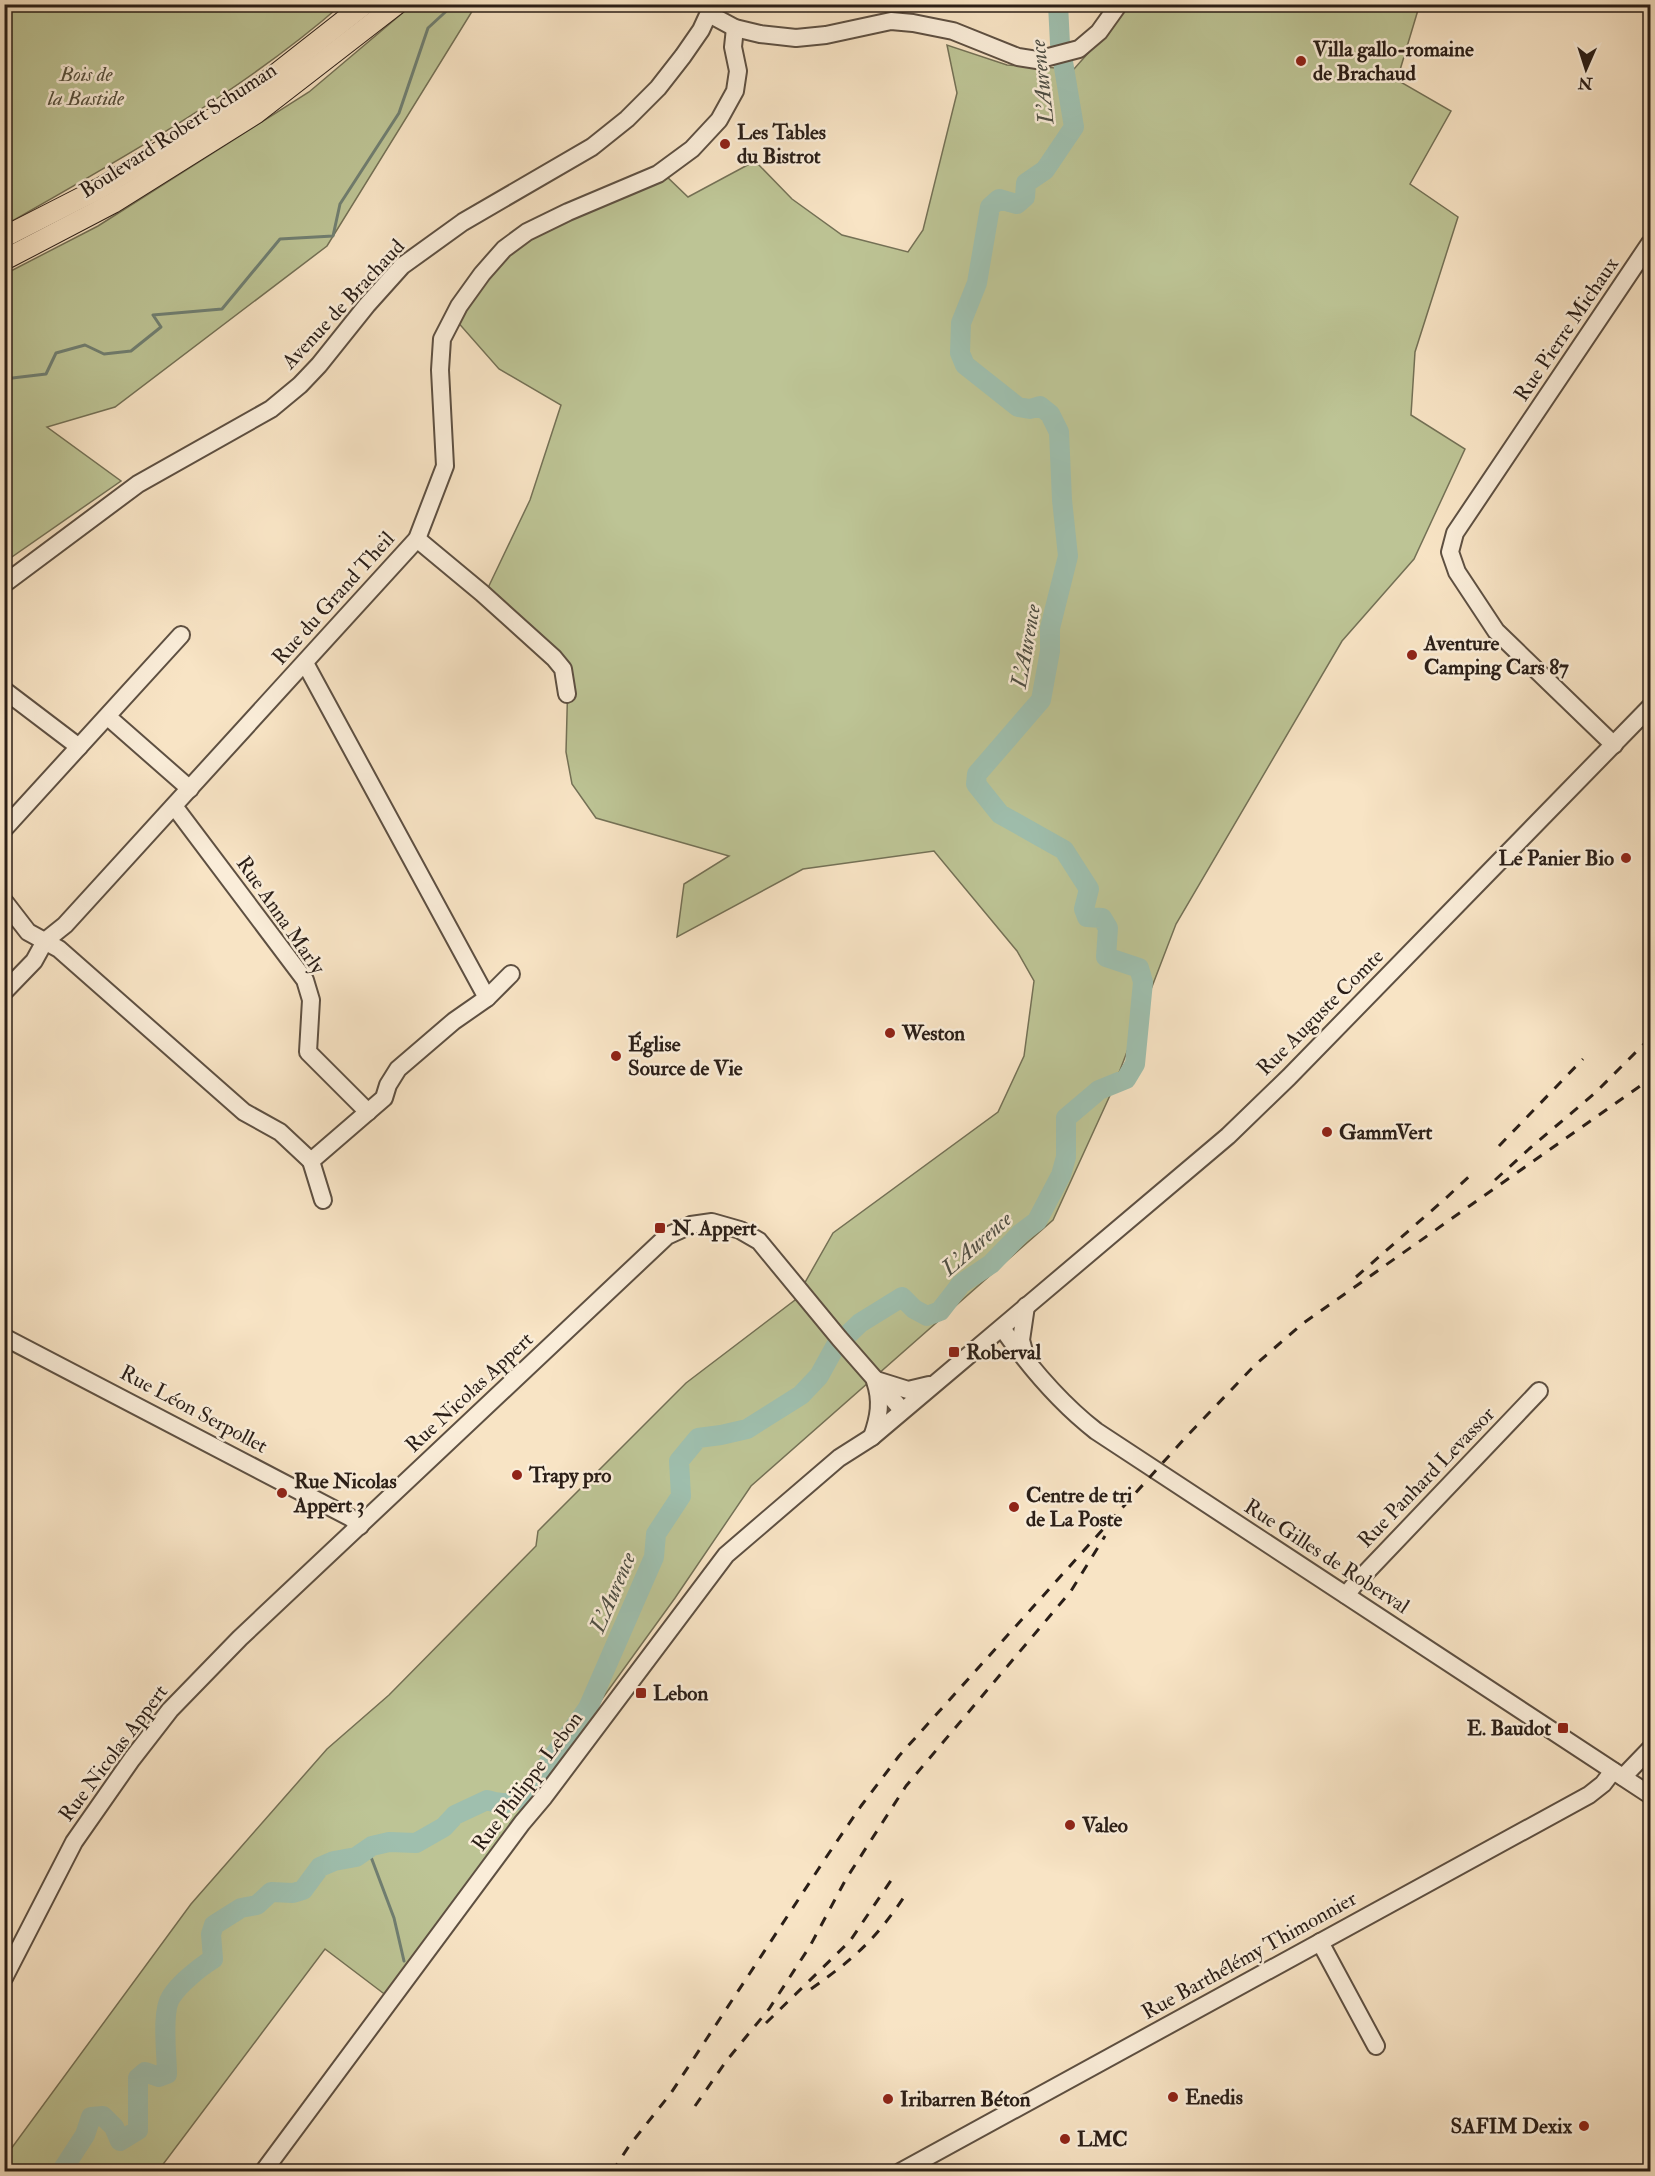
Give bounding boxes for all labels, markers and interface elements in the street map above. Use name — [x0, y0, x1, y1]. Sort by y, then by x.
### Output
place label: Villa gallo-romaine de Brachaud — [1312, 36, 1474, 87]
water label: L'Aurence — [1024, 38, 1060, 126]
north arrow — [1556, 39, 1616, 99]
marker: Villa gallo-romaine de Brachaud — [1294, 54, 1308, 68]
street label: Boulevard Robert Schuman — [75, 56, 282, 204]
park label: Bois de la Bastide — [47, 61, 125, 112]
text: N — [1577, 73, 1594, 93]
place label: Les Tables du Bistrot — [737, 119, 826, 170]
marker: Les Tables du Bistrot — [718, 137, 732, 151]
street label: Avenue de Brachaud — [275, 233, 411, 376]
street label: Rue Pierre Michaux — [1508, 251, 1625, 407]
street label: Rue du Grand Theil — [266, 525, 401, 671]
water label: L'Aurence — [1005, 601, 1047, 691]
place label: Aventure Camping Cars 87 — [1423, 630, 1569, 681]
marker: Aventure Camping Cars 87 — [1405, 648, 1419, 662]
place label: Le Panier Bio — [1499, 845, 1614, 872]
street label: Rue Anna Marly — [230, 851, 332, 980]
marker: Le Panier Bio — [1619, 851, 1633, 865]
street label: Rue Auguste Comte — [1251, 943, 1390, 1082]
place label: Weston — [901, 1020, 965, 1047]
marker: Weston — [883, 1026, 897, 1040]
place label: Église Source de Vie — [628, 1031, 743, 1082]
marker: Église Source de Vie — [609, 1049, 623, 1063]
place label: GammVert — [1339, 1119, 1432, 1146]
marker: GammVert — [1320, 1125, 1334, 1139]
water label: L'Aurence — [935, 1205, 1018, 1283]
place label: N. Appert — [671, 1215, 757, 1242]
marker: N. Appert — [653, 1221, 667, 1235]
street label: Rue Nicolas Appert — [400, 1326, 539, 1459]
place label: Roberval — [966, 1339, 1042, 1366]
marker: Roberval — [947, 1345, 961, 1359]
street label: Rue Léon Serpollet — [115, 1359, 272, 1460]
street label: Rue Panhard Levassor — [1352, 1401, 1501, 1554]
place label: Trapy pro — [528, 1462, 611, 1489]
place label: Rue Nicolas Appert 3 — [293, 1468, 397, 1519]
marker: Trapy pro — [510, 1468, 524, 1482]
place label: Centre de tri de La Poste — [1026, 1482, 1133, 1533]
marker: Rue Nicolas Appert 3 — [275, 1486, 289, 1500]
street label: Rue Gilles de Roberval — [1239, 1493, 1415, 1620]
marker: Centre de tri de La Poste — [1007, 1500, 1021, 1514]
water label: L'Aurence — [583, 1547, 643, 1638]
street label: Rue Nicolas Appert — [53, 1679, 174, 1827]
place label: Lebon — [653, 1680, 708, 1707]
marker: Lebon — [634, 1686, 648, 1700]
street label: Rue Philippe Lebon — [466, 1706, 589, 1857]
place label: E. Baudot — [1467, 1715, 1551, 1742]
marker: E. Baudot — [1556, 1721, 1570, 1735]
place label: Valeo — [1081, 1812, 1128, 1839]
marker: Valeo — [1063, 1818, 1077, 1832]
street label: Rue Barthélémy Thimonnier — [1137, 1885, 1362, 2026]
place label: Enedis — [1185, 2084, 1243, 2111]
place label: Iribarren Béton — [900, 2086, 1031, 2113]
marker: Enedis — [1166, 2090, 1180, 2104]
marker: Iribarren Béton — [881, 2092, 895, 2106]
place label: SAFIM Dexix — [1450, 2113, 1573, 2140]
marker: SAFIM Dexix — [1577, 2119, 1591, 2133]
place label: LMC — [1077, 2126, 1128, 2153]
marker: LMC — [1058, 2132, 1072, 2146]

